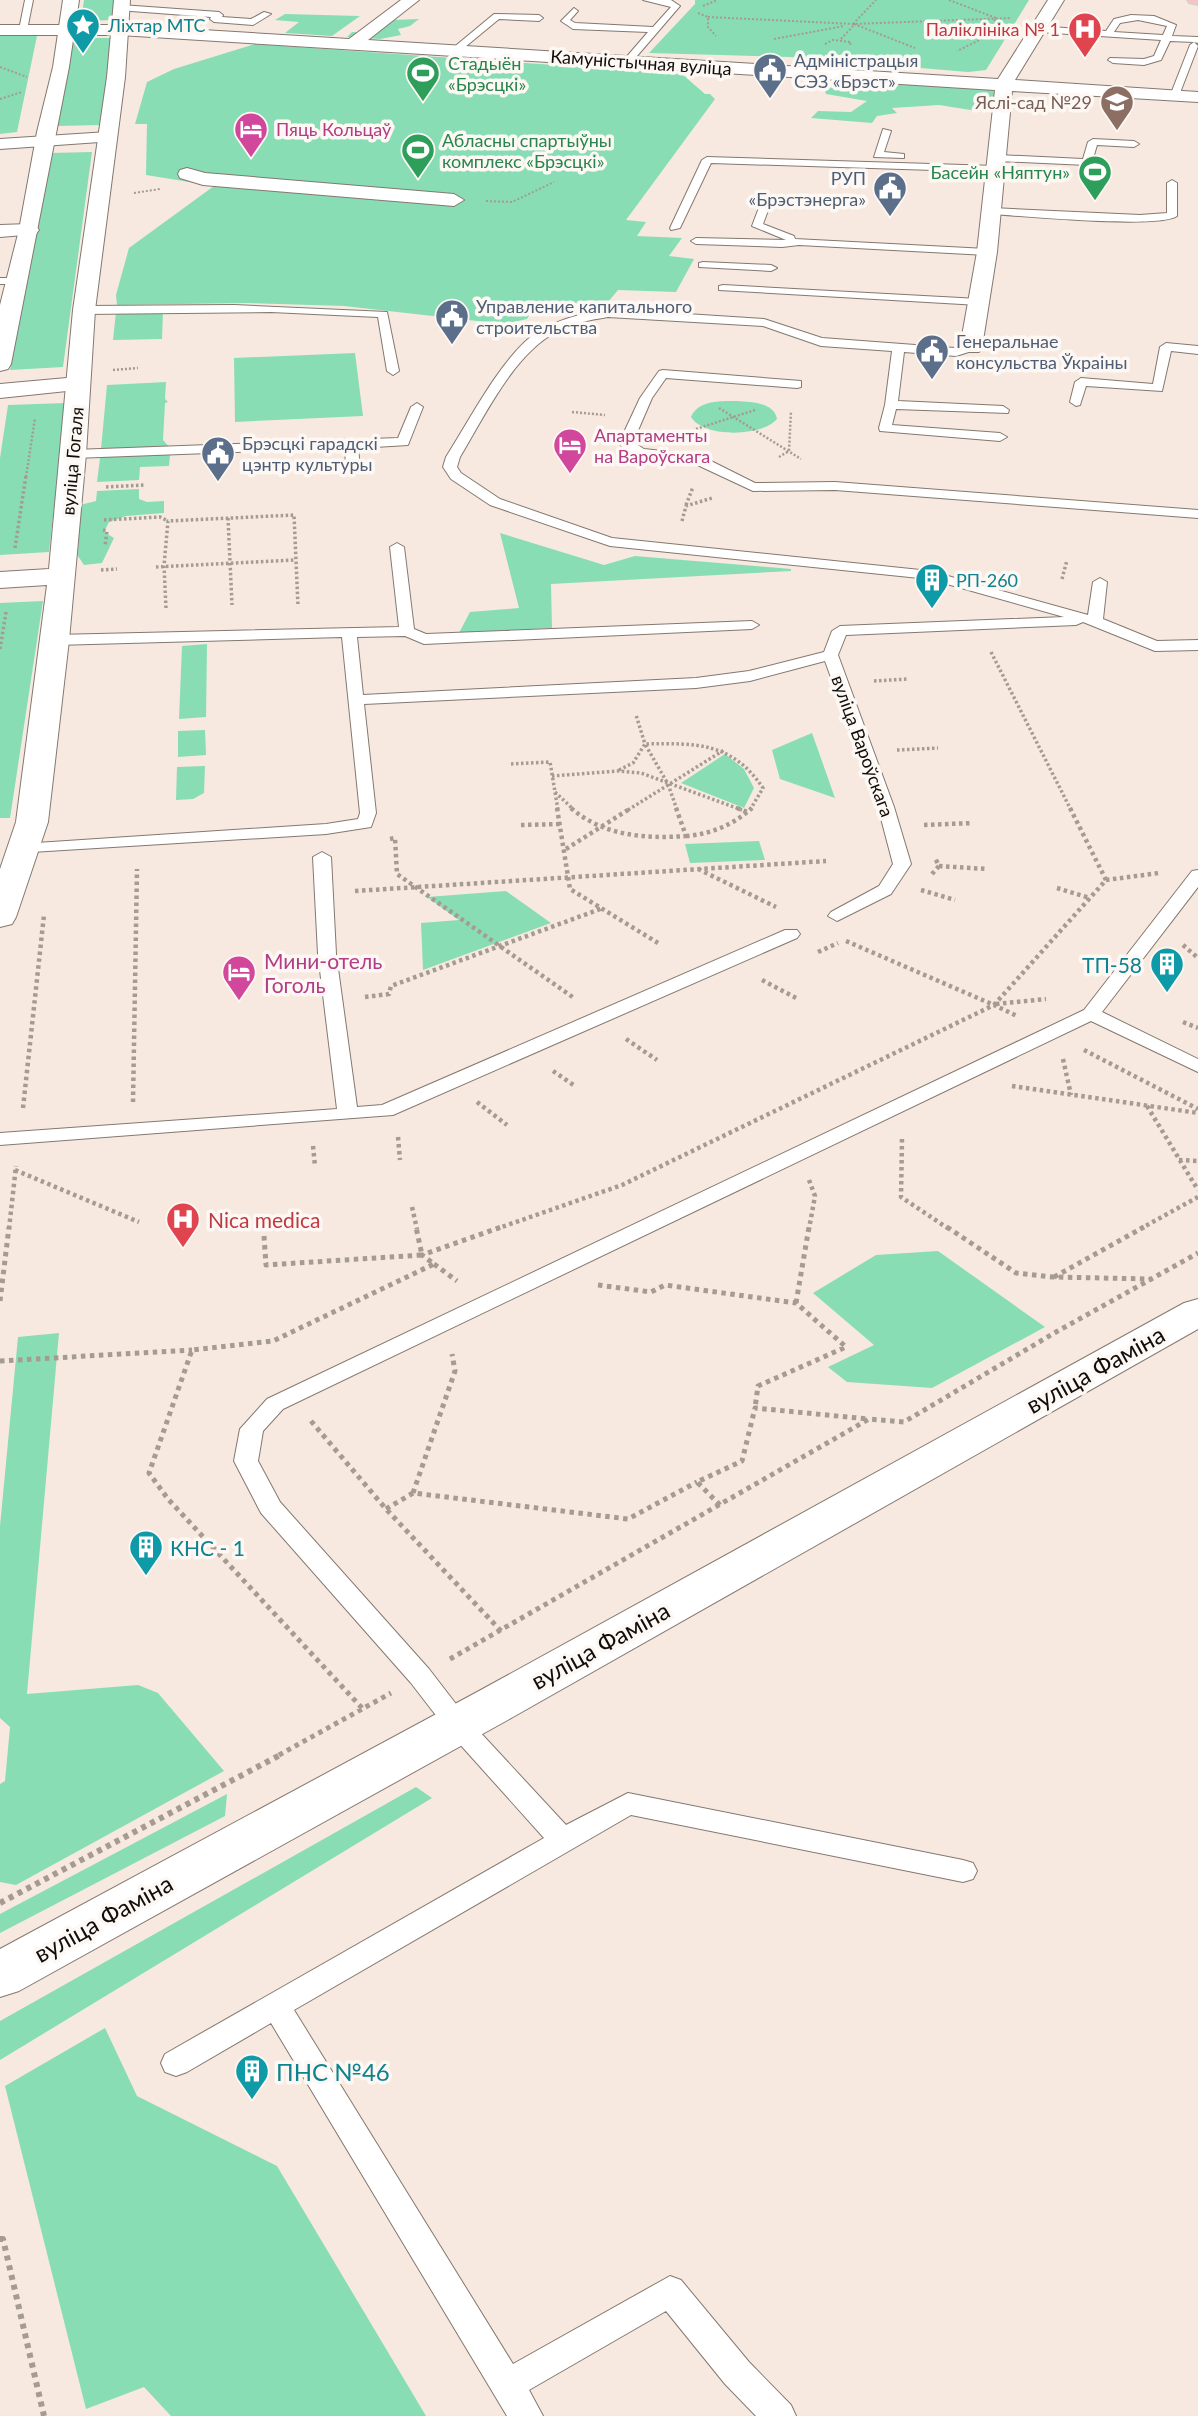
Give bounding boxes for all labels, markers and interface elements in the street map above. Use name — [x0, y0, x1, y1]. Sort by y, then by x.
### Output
place icon: Ліхтар МТС — [64, 6, 102, 55]
hospital icon: Паліклініка № 1 — [1066, 10, 1104, 59]
place label: Ліхтар МТС — [107, 14, 206, 36]
place label: Паліклініка № 1 — [926, 18, 1060, 40]
street label: Камуністычная вуліца — [550, 45, 732, 79]
place label: Адміністрацыя СЭЗ «Брэст» — [794, 49, 918, 92]
public building icon: Адміністрацыя СЭЗ «Брэст» — [751, 51, 789, 100]
place label: Стадыён «Брэсцкі» — [448, 52, 526, 95]
sports icon: Стадыён «Брэсцкі» — [404, 54, 442, 103]
school or university icon: Яслі-сад №29 — [1098, 83, 1136, 132]
place label: Яслі-сад №29 — [974, 91, 1092, 113]
hotel icon: Пяць Кольцаў — [232, 110, 270, 159]
place label: Пяць Кольцаў — [276, 118, 392, 140]
place label: Абласны спартыўны комплекс «Брэсцкі» — [442, 129, 612, 172]
sports icon: Абласны спартыўны комплекс «Брэсцкі» — [399, 131, 437, 180]
sports icon: Басейн «Няптун» — [1076, 153, 1114, 202]
place label: Басейн «Няптун» — [930, 161, 1070, 183]
place label: РУП «Брэстэнерга» — [749, 167, 866, 210]
public building icon: РУП «Брэстэнерга» — [871, 169, 909, 218]
place label: Управление капитального строительства — [476, 295, 692, 338]
public building icon: Управление капитального строительства — [433, 297, 471, 346]
place label: Генеральнае консульства Ўкраіны — [956, 330, 1128, 373]
public building icon: Генеральнае консульства Ўкраіны — [913, 332, 951, 381]
street label: вуліца Гогаля — [56, 406, 88, 516]
place label: Апартаменты на Вароўскага — [594, 424, 710, 467]
hotel icon: Апартаменты на Вароўскага — [551, 426, 589, 475]
place label: Брэсцкі гарадскі цэнтр культуры — [242, 432, 378, 475]
public building icon: Брэсцкі гарадскі цэнтр культуры — [199, 434, 237, 483]
building icon: РП-260 — [913, 561, 951, 610]
place label: РП-260 — [956, 569, 1018, 591]
street label: вуліца Вароўскага — [827, 672, 899, 820]
building icon: ТП-58 — [1148, 945, 1186, 994]
place label: Мини-отель Гоголь — [264, 948, 382, 997]
place label: ТП-58 — [1082, 952, 1142, 977]
hotel icon: Мини-отель Гоголь — [220, 953, 258, 1002]
hospital icon: Nica medica — [164, 1200, 202, 1249]
place label: Nica medica — [208, 1207, 320, 1232]
street label: вуліца Фаміна — [1021, 1319, 1169, 1419]
building icon: КНС - 1 — [127, 1528, 165, 1577]
place label: КНС - 1 — [170, 1535, 245, 1560]
street label: вуліца Фаміна — [526, 1595, 674, 1695]
street label: вуліца Фаміна — [29, 1868, 177, 1968]
building icon: ПНС №46 — [233, 2052, 271, 2101]
place label: ПНС №46 — [276, 2057, 390, 2086]

